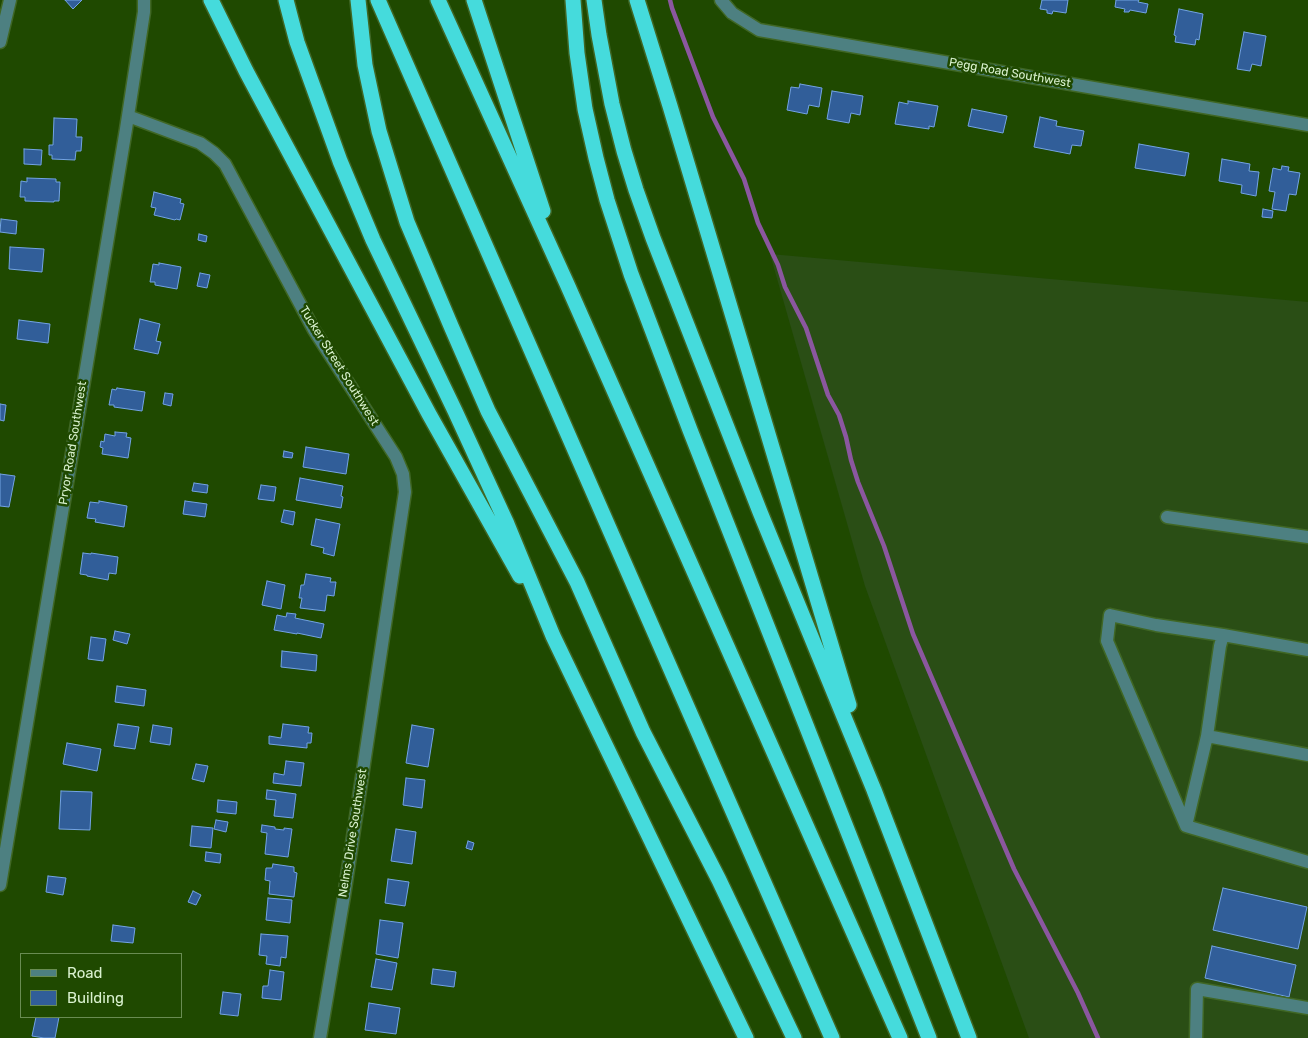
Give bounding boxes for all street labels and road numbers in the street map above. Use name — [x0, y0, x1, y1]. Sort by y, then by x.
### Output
street label: Pegg Road Southwest — [948, 55, 1072, 91]
street label: Tucker Street Southwest — [296, 304, 382, 428]
street label: Pryor Road Southwest — [56, 380, 90, 506]
street label: Nelms Drive Southwest — [336, 768, 370, 898]

